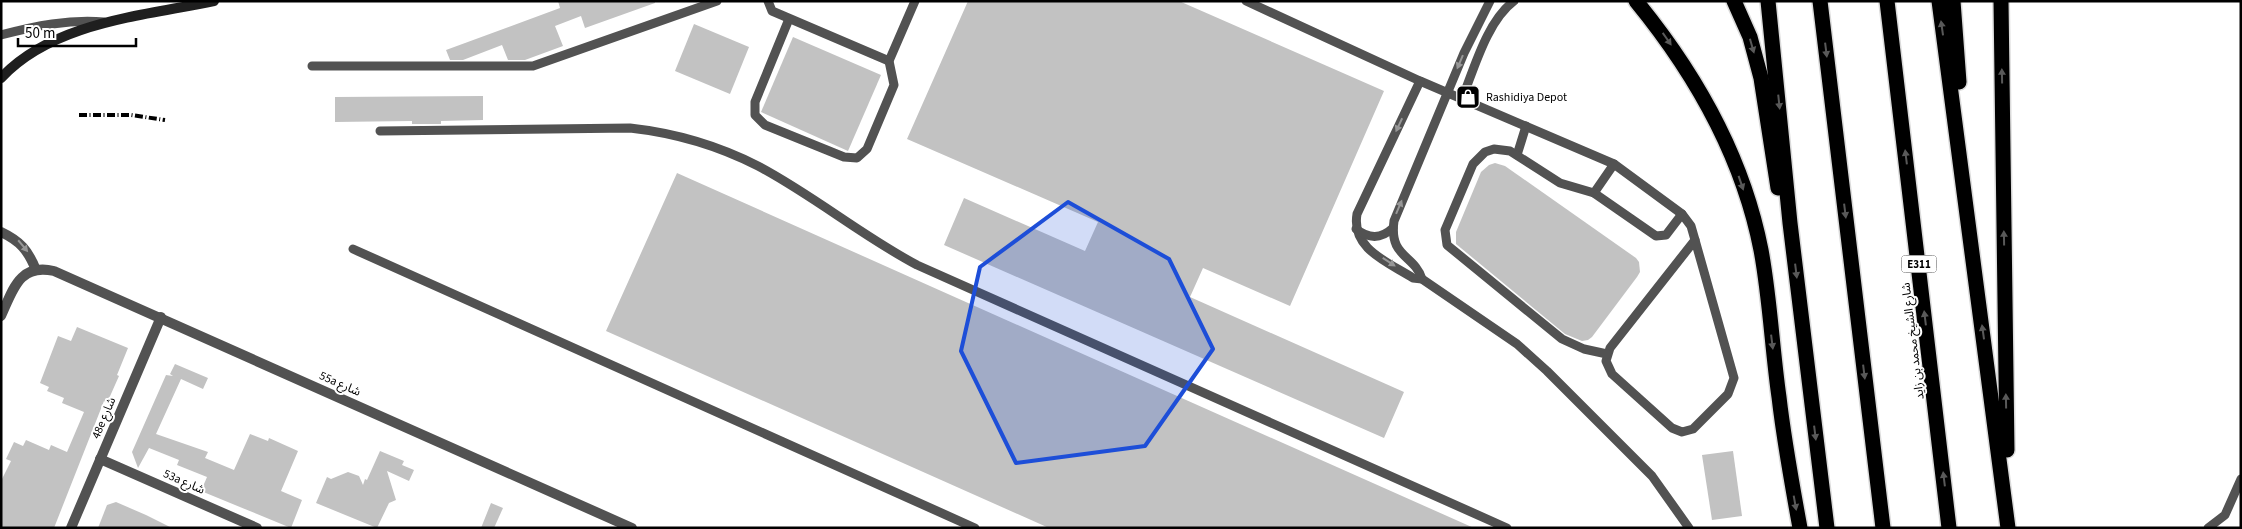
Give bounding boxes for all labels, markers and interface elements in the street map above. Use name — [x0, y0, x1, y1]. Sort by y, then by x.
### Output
scale bar — [18, 15, 135, 47]
one-way arrow — [1938, 20, 1946, 36]
text: 50 m — [25, 23, 55, 44]
one-way arrow — [1662, 33, 1672, 46]
one-way arrow — [1749, 39, 1757, 54]
one-way arrow — [1822, 42, 1830, 58]
one-way arrow — [1456, 55, 1464, 69]
one-way arrow — [1998, 67, 2006, 83]
shop icon: Rashidiya Depot — [1455, 84, 1481, 110]
place label: Rashidiya Depot — [1486, 89, 1567, 106]
one-way arrow — [1775, 94, 1783, 110]
one-way arrow — [1395, 118, 1403, 132]
one-way arrow — [1901, 148, 1909, 164]
one-way arrow — [1738, 176, 1745, 191]
one-way arrow — [1396, 200, 1404, 214]
one-way arrow — [1841, 203, 1849, 219]
one-way arrow — [2000, 230, 2008, 246]
one-way arrow — [17, 240, 29, 252]
road number: E311 — [1902, 255, 1936, 272]
one-way arrow — [1382, 258, 1396, 267]
one-way arrow — [1792, 264, 1800, 280]
street label: شارع الشيخ محمد بن زايد — [1897, 282, 1929, 400]
one-way arrow — [1921, 310, 1929, 326]
one-way arrow — [1979, 324, 1987, 340]
one-way arrow — [1768, 335, 1776, 351]
one-way arrow — [1860, 365, 1868, 381]
street label: 55a شارع — [317, 367, 363, 401]
one-way arrow — [2002, 392, 2010, 408]
street label: 48e شارع — [88, 395, 120, 441]
one-way arrow — [1811, 425, 1819, 441]
street label: 53a شارع — [161, 465, 207, 499]
one-way arrow — [1940, 471, 1948, 487]
one-way arrow — [1792, 495, 1800, 511]

